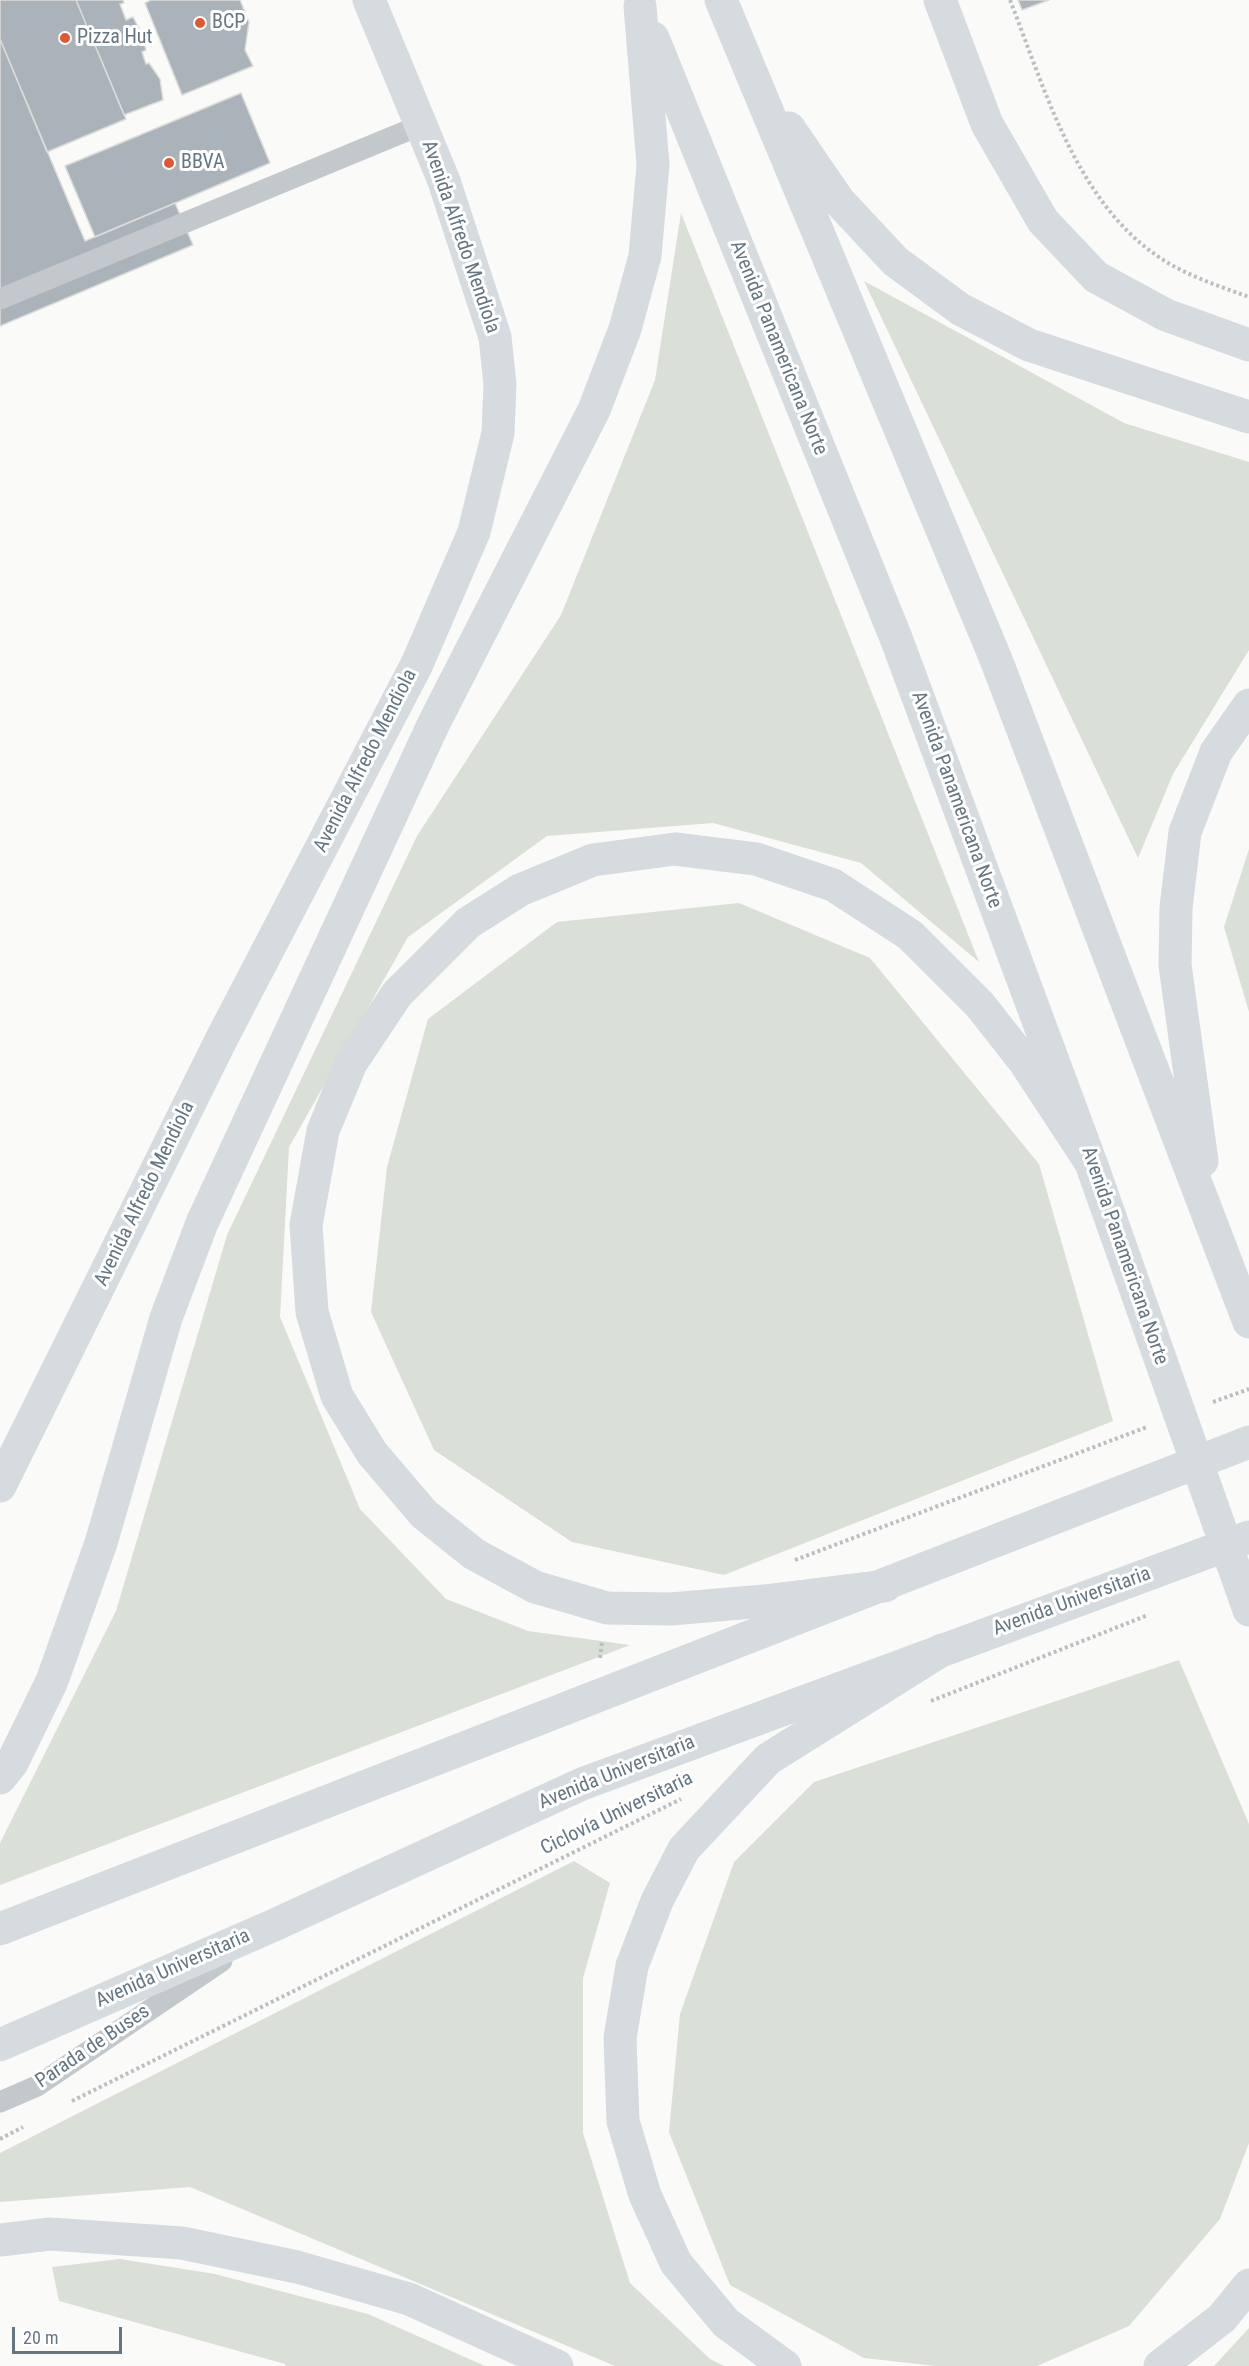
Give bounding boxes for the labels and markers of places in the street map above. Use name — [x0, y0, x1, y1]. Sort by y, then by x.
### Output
place label: BCP — [212, 11, 245, 35]
marker: BCP — [193, 16, 207, 30]
place label: Pizza Hut — [77, 26, 152, 50]
marker: Pizza Hut — [58, 31, 72, 45]
place label: BBVA — [181, 151, 225, 175]
marker: BBVA — [162, 156, 176, 170]

